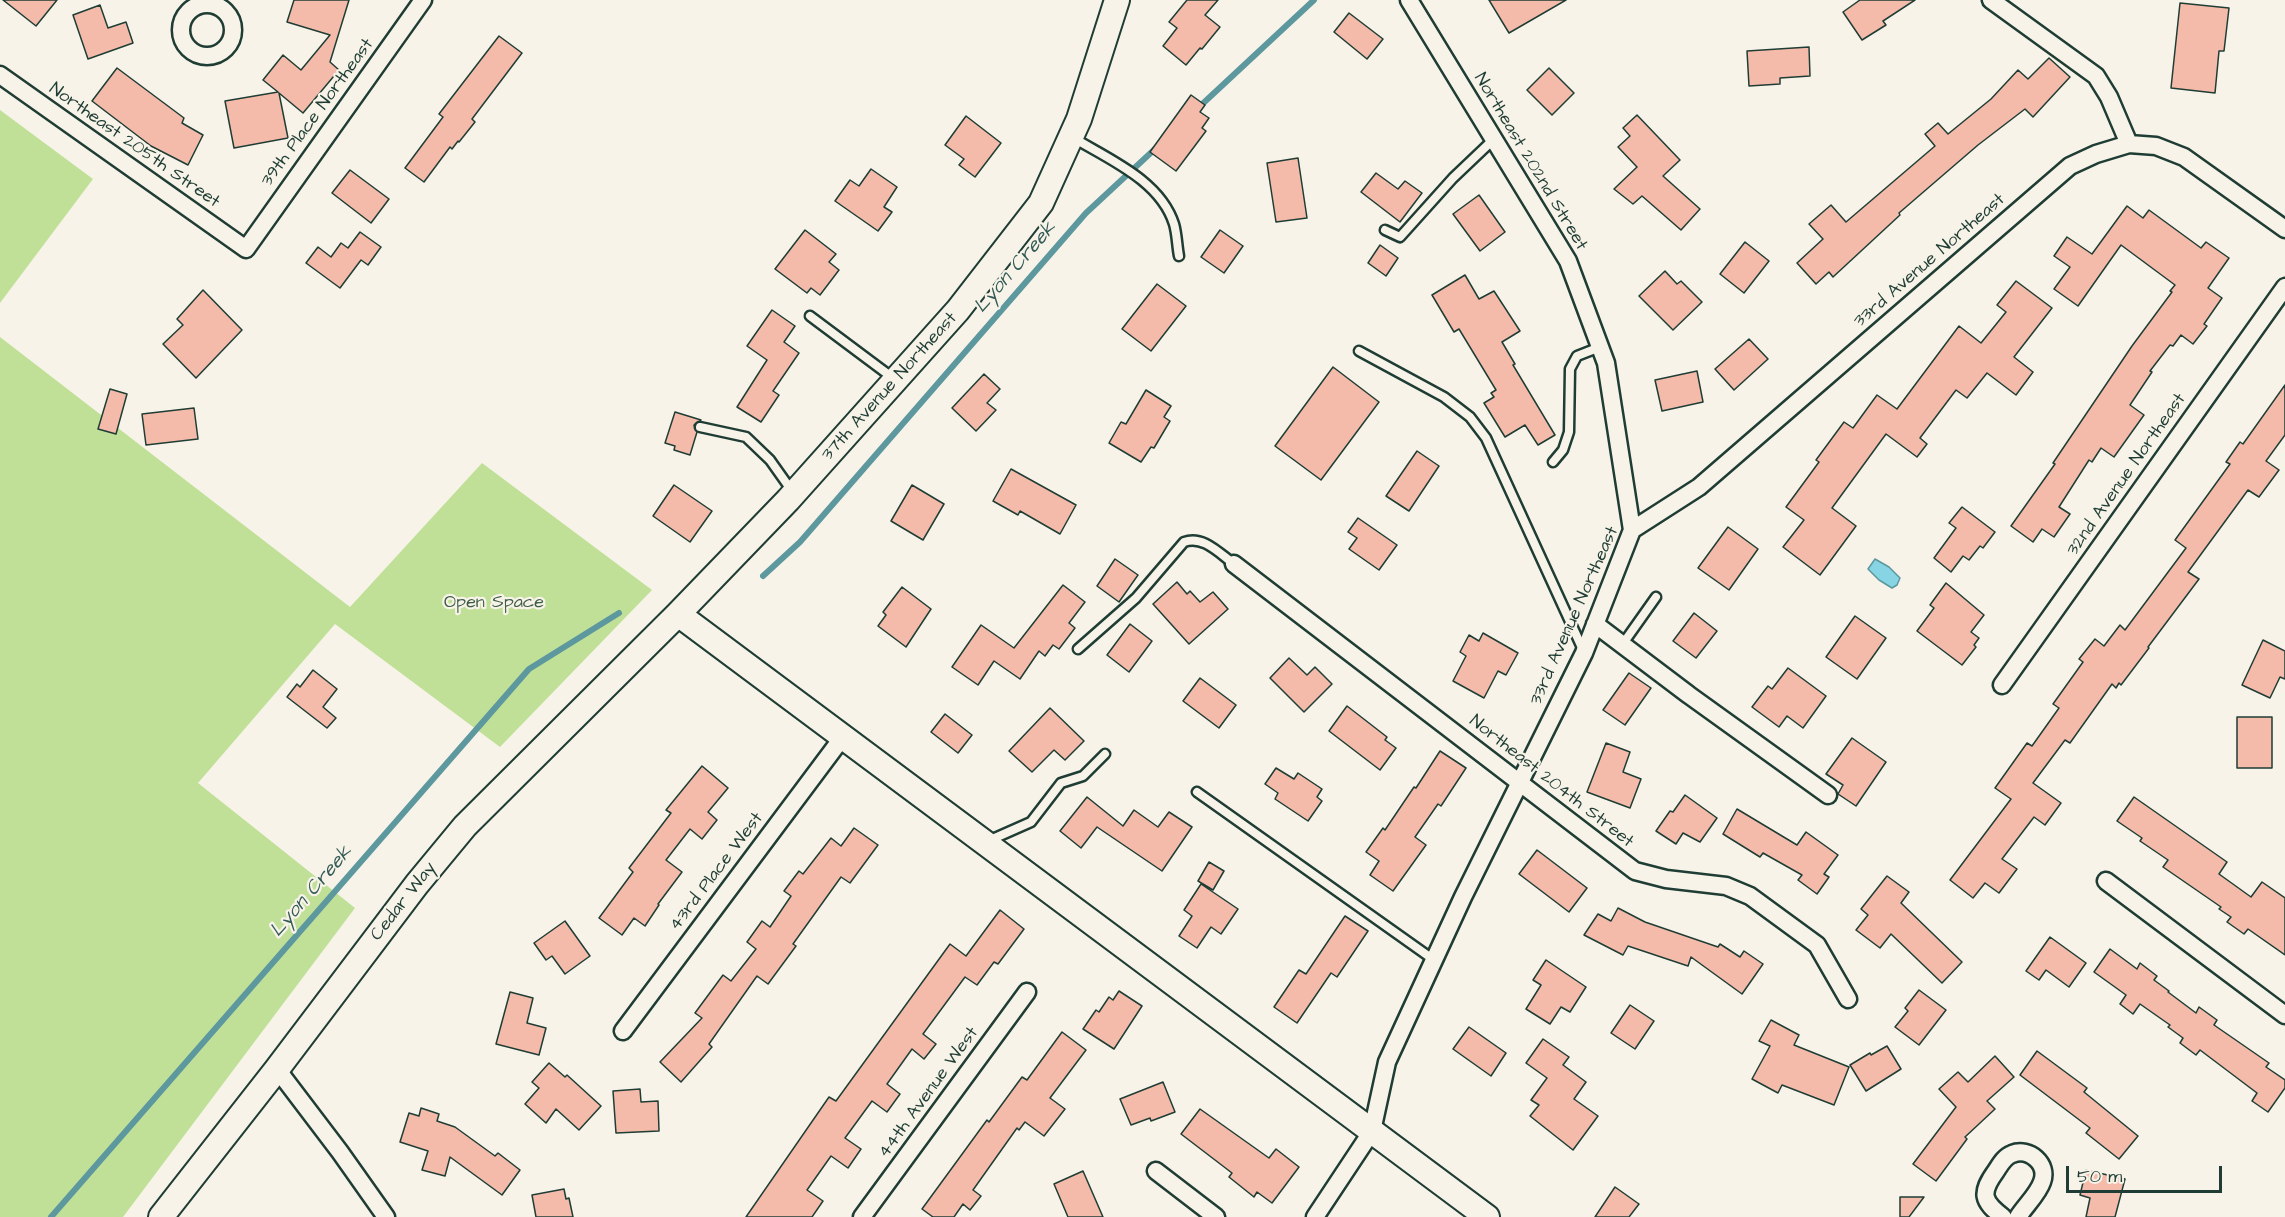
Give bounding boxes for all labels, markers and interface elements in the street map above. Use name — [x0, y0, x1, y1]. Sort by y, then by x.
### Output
street label: 39th Place Northeast — [257, 35, 379, 191]
street label: Northeast 202nd Street — [1468, 69, 1592, 255]
street label: Northeast 205th Street — [45, 79, 223, 213]
street label: 33rd Avenue Northeast — [1850, 190, 2010, 332]
water label: Lyon Creek — [970, 217, 1062, 319]
street label: 37th Avenue Northeast — [818, 308, 962, 466]
street label: 32nd Avenue Northeast — [2063, 390, 2191, 560]
street label: 33rd Avenue Northeast — [1526, 523, 1624, 709]
park label: Open Space — [444, 592, 544, 614]
street label: Northeast 204th Street — [1464, 711, 1638, 853]
street label: 43rd Place West — [665, 809, 769, 935]
water label: Lyon Creek — [266, 841, 358, 943]
street label: Cedar Way — [367, 858, 441, 946]
street label: 44th Avenue West — [874, 1023, 984, 1163]
scale bar — [2069, 1154, 2225, 1192]
text: 50 m — [2077, 1164, 2122, 1189]

